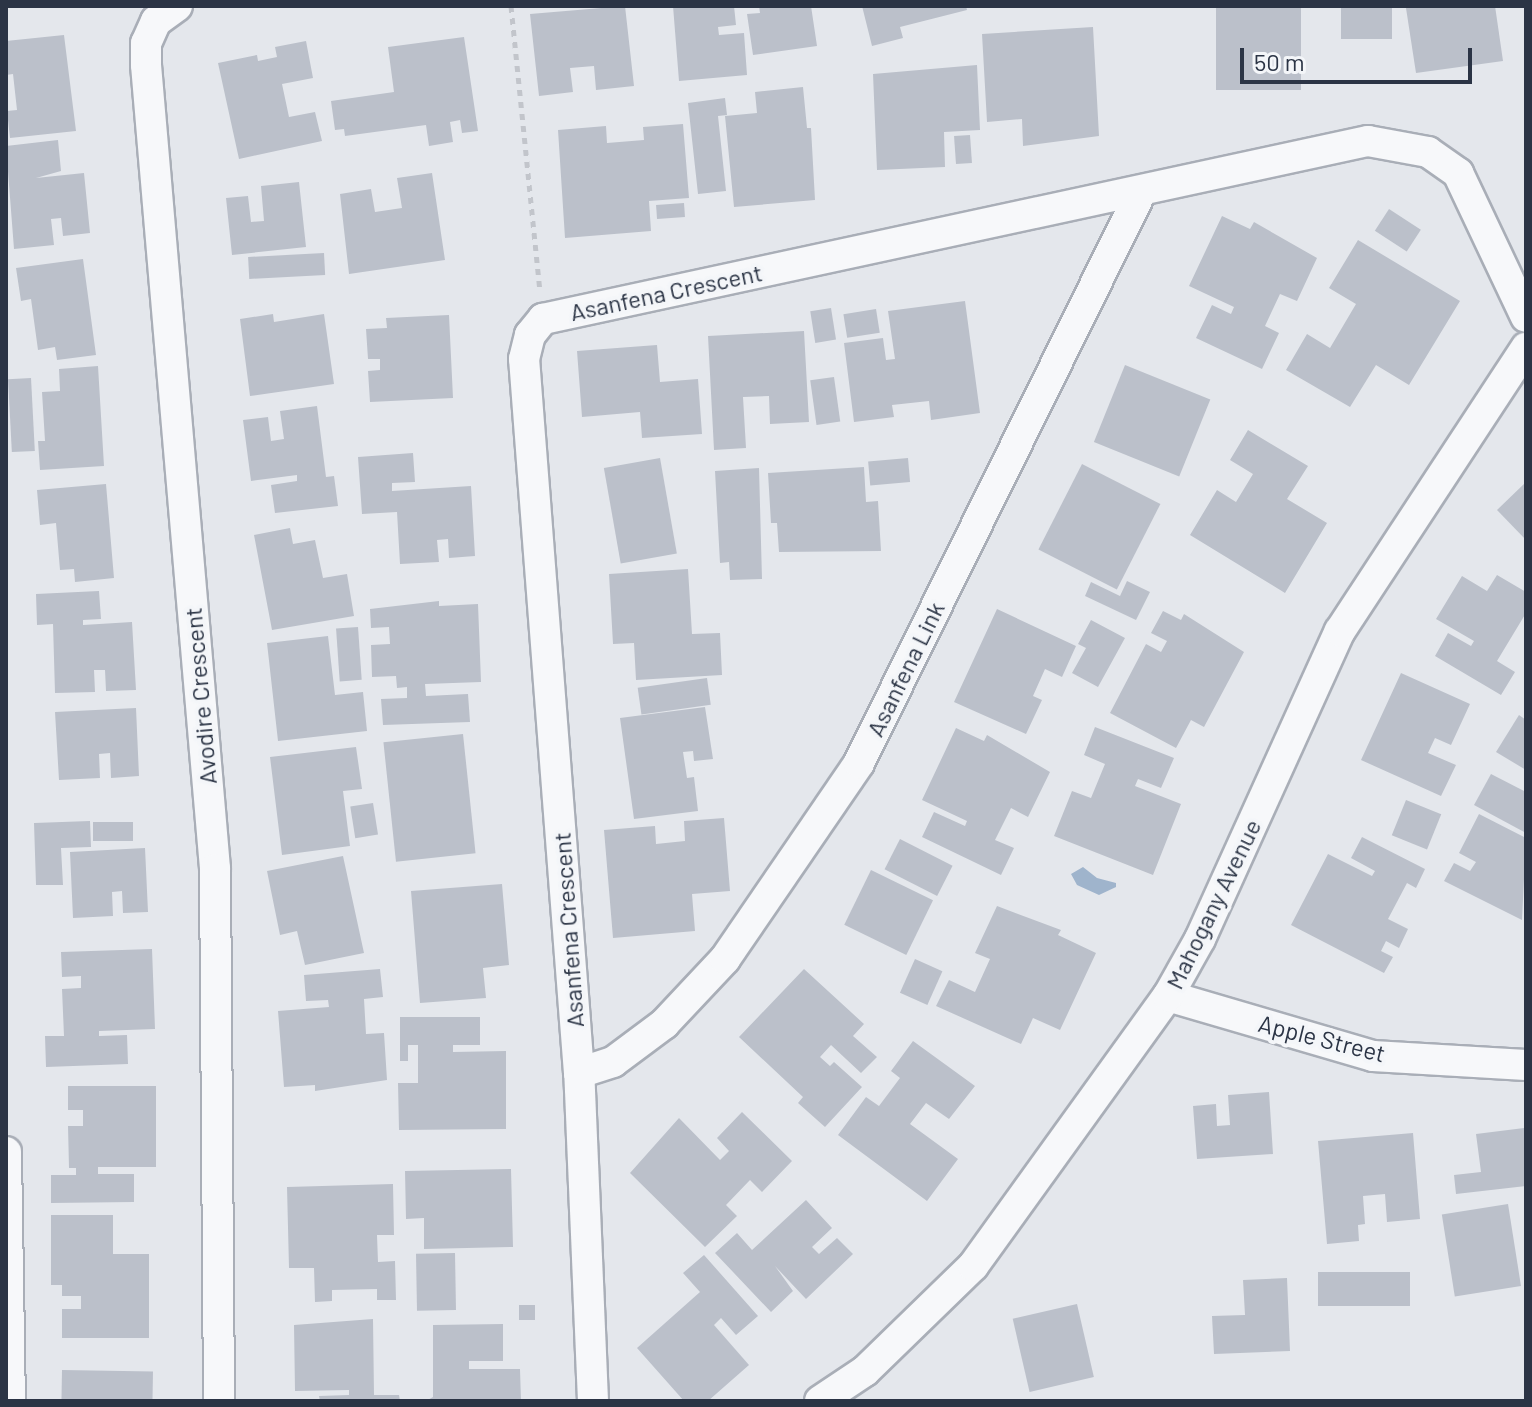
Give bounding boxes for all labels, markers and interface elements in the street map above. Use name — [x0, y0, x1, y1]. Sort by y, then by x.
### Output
scale bar — [1244, 32, 1476, 82]
text: 50 m — [1254, 47, 1305, 76]
street label: Asanfena Crescent — [567, 258, 765, 326]
street label: Asanfena Link — [860, 597, 950, 741]
street label: Avodire Crescent — [178, 606, 222, 786]
street label: Mahogany Avenue — [1159, 814, 1267, 994]
street label: Asanfena Crescent — [547, 831, 589, 1029]
street label: Apple Street — [1256, 1008, 1388, 1068]

